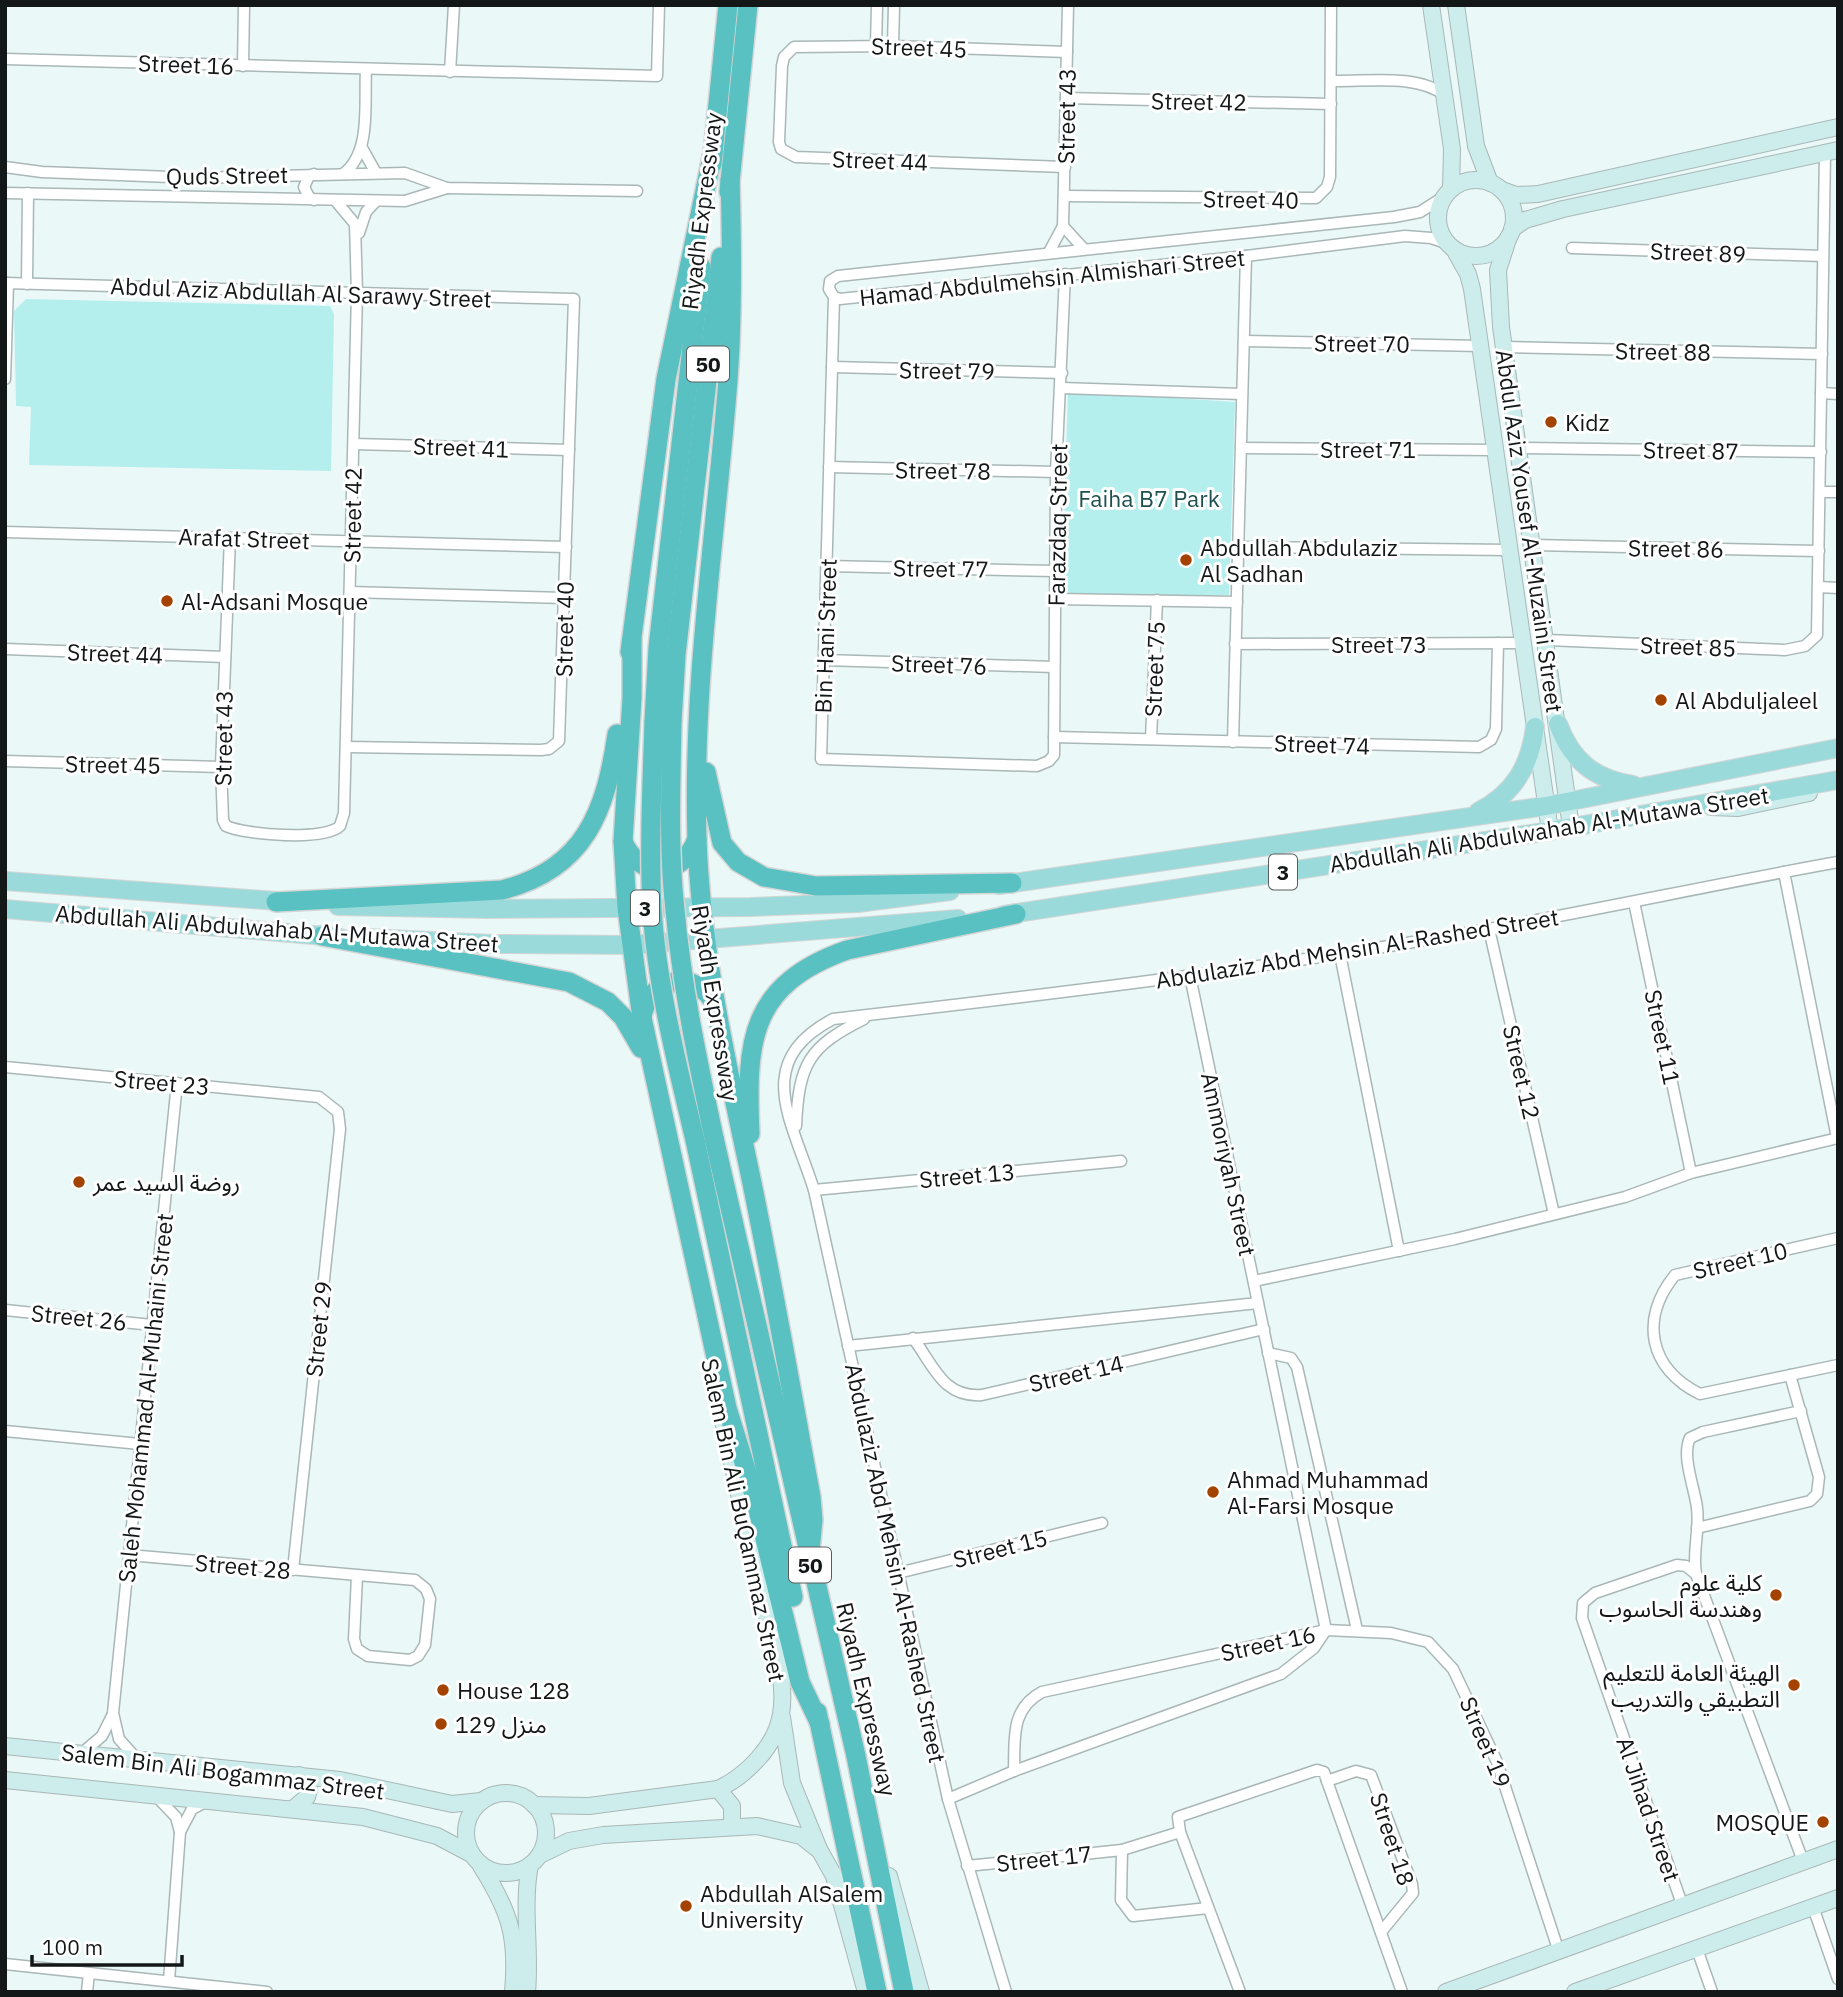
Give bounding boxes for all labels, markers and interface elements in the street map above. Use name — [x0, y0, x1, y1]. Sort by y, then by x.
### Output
street label: Street 45 — [870, 30, 968, 64]
street label: Street 16 — [137, 47, 235, 81]
street label: Street 43 — [1050, 68, 1082, 164]
street label: Street 42 — [1151, 85, 1247, 117]
street label: Riyadh Expressway — [674, 110, 728, 311]
street label: Street 44 — [831, 143, 929, 177]
street label: Quds Street — [166, 159, 288, 191]
street label: Street 40 — [1203, 183, 1299, 215]
street label: Street 89 — [1649, 235, 1747, 269]
street label: Hamad Abdulmehsin Almishari Street — [858, 242, 1246, 312]
street label: Abdul Aziz Abdullah Al Sarawy Street — [110, 270, 492, 314]
street label: Street 70 — [1314, 327, 1410, 359]
street label: Street 88 — [1615, 335, 1711, 367]
road number: 50 — [687, 346, 729, 382]
street label: Abdul Aziz Yousef Al-Muzaini Street — [1490, 347, 1570, 715]
street label: Street 79 — [899, 354, 995, 386]
place label: Kidz — [1565, 407, 1609, 437]
marker: Kidz — [1543, 414, 1559, 430]
street label: Street 41 — [412, 430, 510, 464]
street label: Street 71 — [1320, 434, 1416, 464]
street label: Street 87 — [1643, 434, 1739, 466]
street label: Farazdaq Street — [1041, 443, 1073, 607]
street label: Street 78 — [895, 454, 991, 486]
street label: Street 42 — [336, 467, 368, 563]
park label: Faiha B7 Park — [1078, 483, 1220, 513]
street label: Arafat Street — [178, 521, 310, 555]
place label: Abdullah Abdulaziz Al Sadhan — [1200, 532, 1398, 588]
street label: Street 86 — [1628, 532, 1724, 564]
street label: Street 77 — [893, 552, 989, 584]
marker: Abdullah Abdulaziz Al Sadhan — [1178, 552, 1194, 568]
street label: Bin Hani Street — [807, 558, 843, 714]
street label: Street 40 — [548, 581, 580, 677]
place label: Al-Adsani Mosque — [181, 586, 368, 616]
marker: Al-Adsani Mosque — [159, 593, 175, 609]
street label: Street 75 — [1137, 620, 1171, 718]
street label: Street 73 — [1331, 629, 1427, 659]
street label: Street 85 — [1639, 629, 1737, 663]
street label: Street 44 — [66, 636, 164, 670]
street label: Street 76 — [890, 647, 988, 681]
place label: Al Abduljaleel — [1675, 685, 1818, 715]
street label: Street 43 — [207, 690, 239, 786]
marker: Al Abduljaleel — [1653, 692, 1669, 708]
street label: Street 74 — [1273, 727, 1371, 761]
street label: Street 45 — [65, 748, 161, 780]
street label: Abdullah Ali Abdulwahab Al-Mutawa Street — [1327, 779, 1771, 879]
road number: 3 — [1269, 854, 1297, 890]
road number: 3 — [631, 890, 659, 926]
street label: Abdullah Ali Abdulwahab Al-Mutawa Street — [54, 898, 500, 958]
street label: Abdulaziz Abd Mehsin Al-Rashed Street — [1153, 901, 1561, 995]
street label: Riyadh Expressway — [686, 903, 746, 1104]
street label: Street 11 — [1638, 987, 1688, 1087]
street label: Street 12 — [1497, 1022, 1547, 1122]
street label: Street 23 — [113, 1063, 211, 1101]
street label: Ammoriyah Street — [1195, 1069, 1263, 1259]
street label: Street 13 — [918, 1156, 1016, 1194]
place label: روضة السيد عمر — [92, 1167, 240, 1197]
marker: روضة السيد عمر — [71, 1174, 87, 1190]
street label: Saleh Mohammad Al-Muhaini Street — [111, 1212, 179, 1584]
street label: Street 10 — [1690, 1235, 1790, 1285]
street label: Street 29 — [298, 1280, 338, 1378]
street label: Street 26 — [30, 1297, 128, 1337]
street label: Street 14 — [1026, 1348, 1126, 1398]
street label: Salem Bin Ali BuQammaz Street — [695, 1356, 793, 1684]
street label: Abdulaziz Abd Mehsin Al-Rashed Street — [839, 1360, 953, 1766]
place label: Ahmad Muhammad Al-Farsi Mosque — [1227, 1464, 1429, 1520]
marker: Ahmad Muhammad Al-Farsi Mosque — [1205, 1484, 1221, 1500]
street label: Street 15 — [950, 1522, 1050, 1574]
street label: Street 28 — [194, 1547, 292, 1585]
road number: 50 — [789, 1548, 831, 1582]
place label: كلية علوم وهندسة الحاسوب — [1599, 1567, 1763, 1623]
marker: كلية علوم وهندسة الحاسوب — [1768, 1587, 1784, 1603]
street label: Riyadh Expressway — [830, 1599, 904, 1799]
street label: Street 16 — [1218, 1618, 1318, 1668]
place label: الهيئة العامة للتعليم التطبيقي والتدريب — [1603, 1657, 1780, 1716]
place label: House 128 — [457, 1675, 570, 1705]
marker: الهيئة العامة للتعليم التطبيقي والتدريب — [1786, 1677, 1802, 1693]
marker: House 128 — [435, 1682, 451, 1698]
street label: Street 19 — [1453, 1692, 1519, 1792]
place label: منزل 129 — [455, 1709, 547, 1739]
marker: منزل 129 — [433, 1716, 449, 1732]
street label: Al Jihad Street — [1610, 1733, 1688, 1885]
street label: Salem Bin Ali Bogammaz Street — [60, 1736, 386, 1806]
street label: Street 18 — [1364, 1789, 1422, 1889]
place label: MOSQUE — [1715, 1807, 1809, 1837]
marker: MOSQUE — [1815, 1814, 1831, 1830]
street label: Street 17 — [995, 1838, 1093, 1878]
place label: Abdullah AlSalem University — [700, 1878, 883, 1934]
marker: Abdullah AlSalem University — [678, 1898, 694, 1914]
scale bar — [32, 1924, 182, 1968]
text: 100 m — [42, 1933, 103, 1961]

